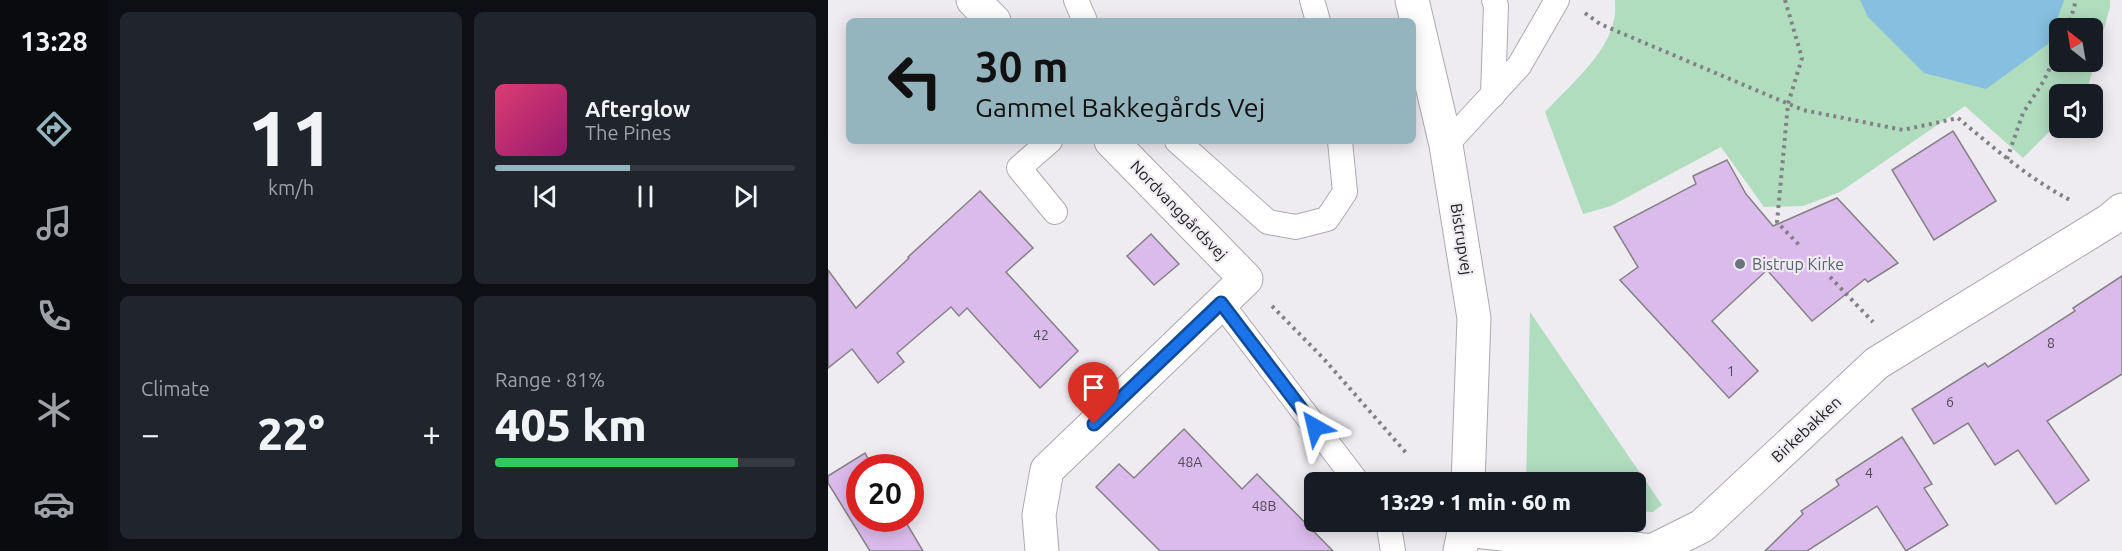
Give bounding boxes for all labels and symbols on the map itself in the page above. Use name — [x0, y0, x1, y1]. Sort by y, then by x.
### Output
north arrow — [2049, 18, 2103, 72]
street label: Nordvanggårdsvej — [1127, 157, 1231, 263]
street label: Bistrupvej — [1447, 202, 1477, 276]
place label: Bistrup Kirke — [1752, 255, 1844, 273]
marker: Bistrup Kirke — [1733, 257, 1747, 271]
house number: 42 — [1033, 327, 1049, 343]
house number: 8 — [2047, 335, 2055, 351]
pin — [1068, 362, 1119, 424]
house number: 1 — [1727, 363, 1735, 379]
street label: Birkebakken — [1768, 392, 1844, 466]
house number: 6 — [1946, 394, 1954, 410]
position arrow — [1283, 395, 1347, 459]
speed limit sign: 20 — [846, 454, 924, 532]
house number: 48A — [1178, 454, 1202, 470]
house number: 4 — [1865, 465, 1873, 481]
house number: 48B — [1252, 498, 1276, 514]

